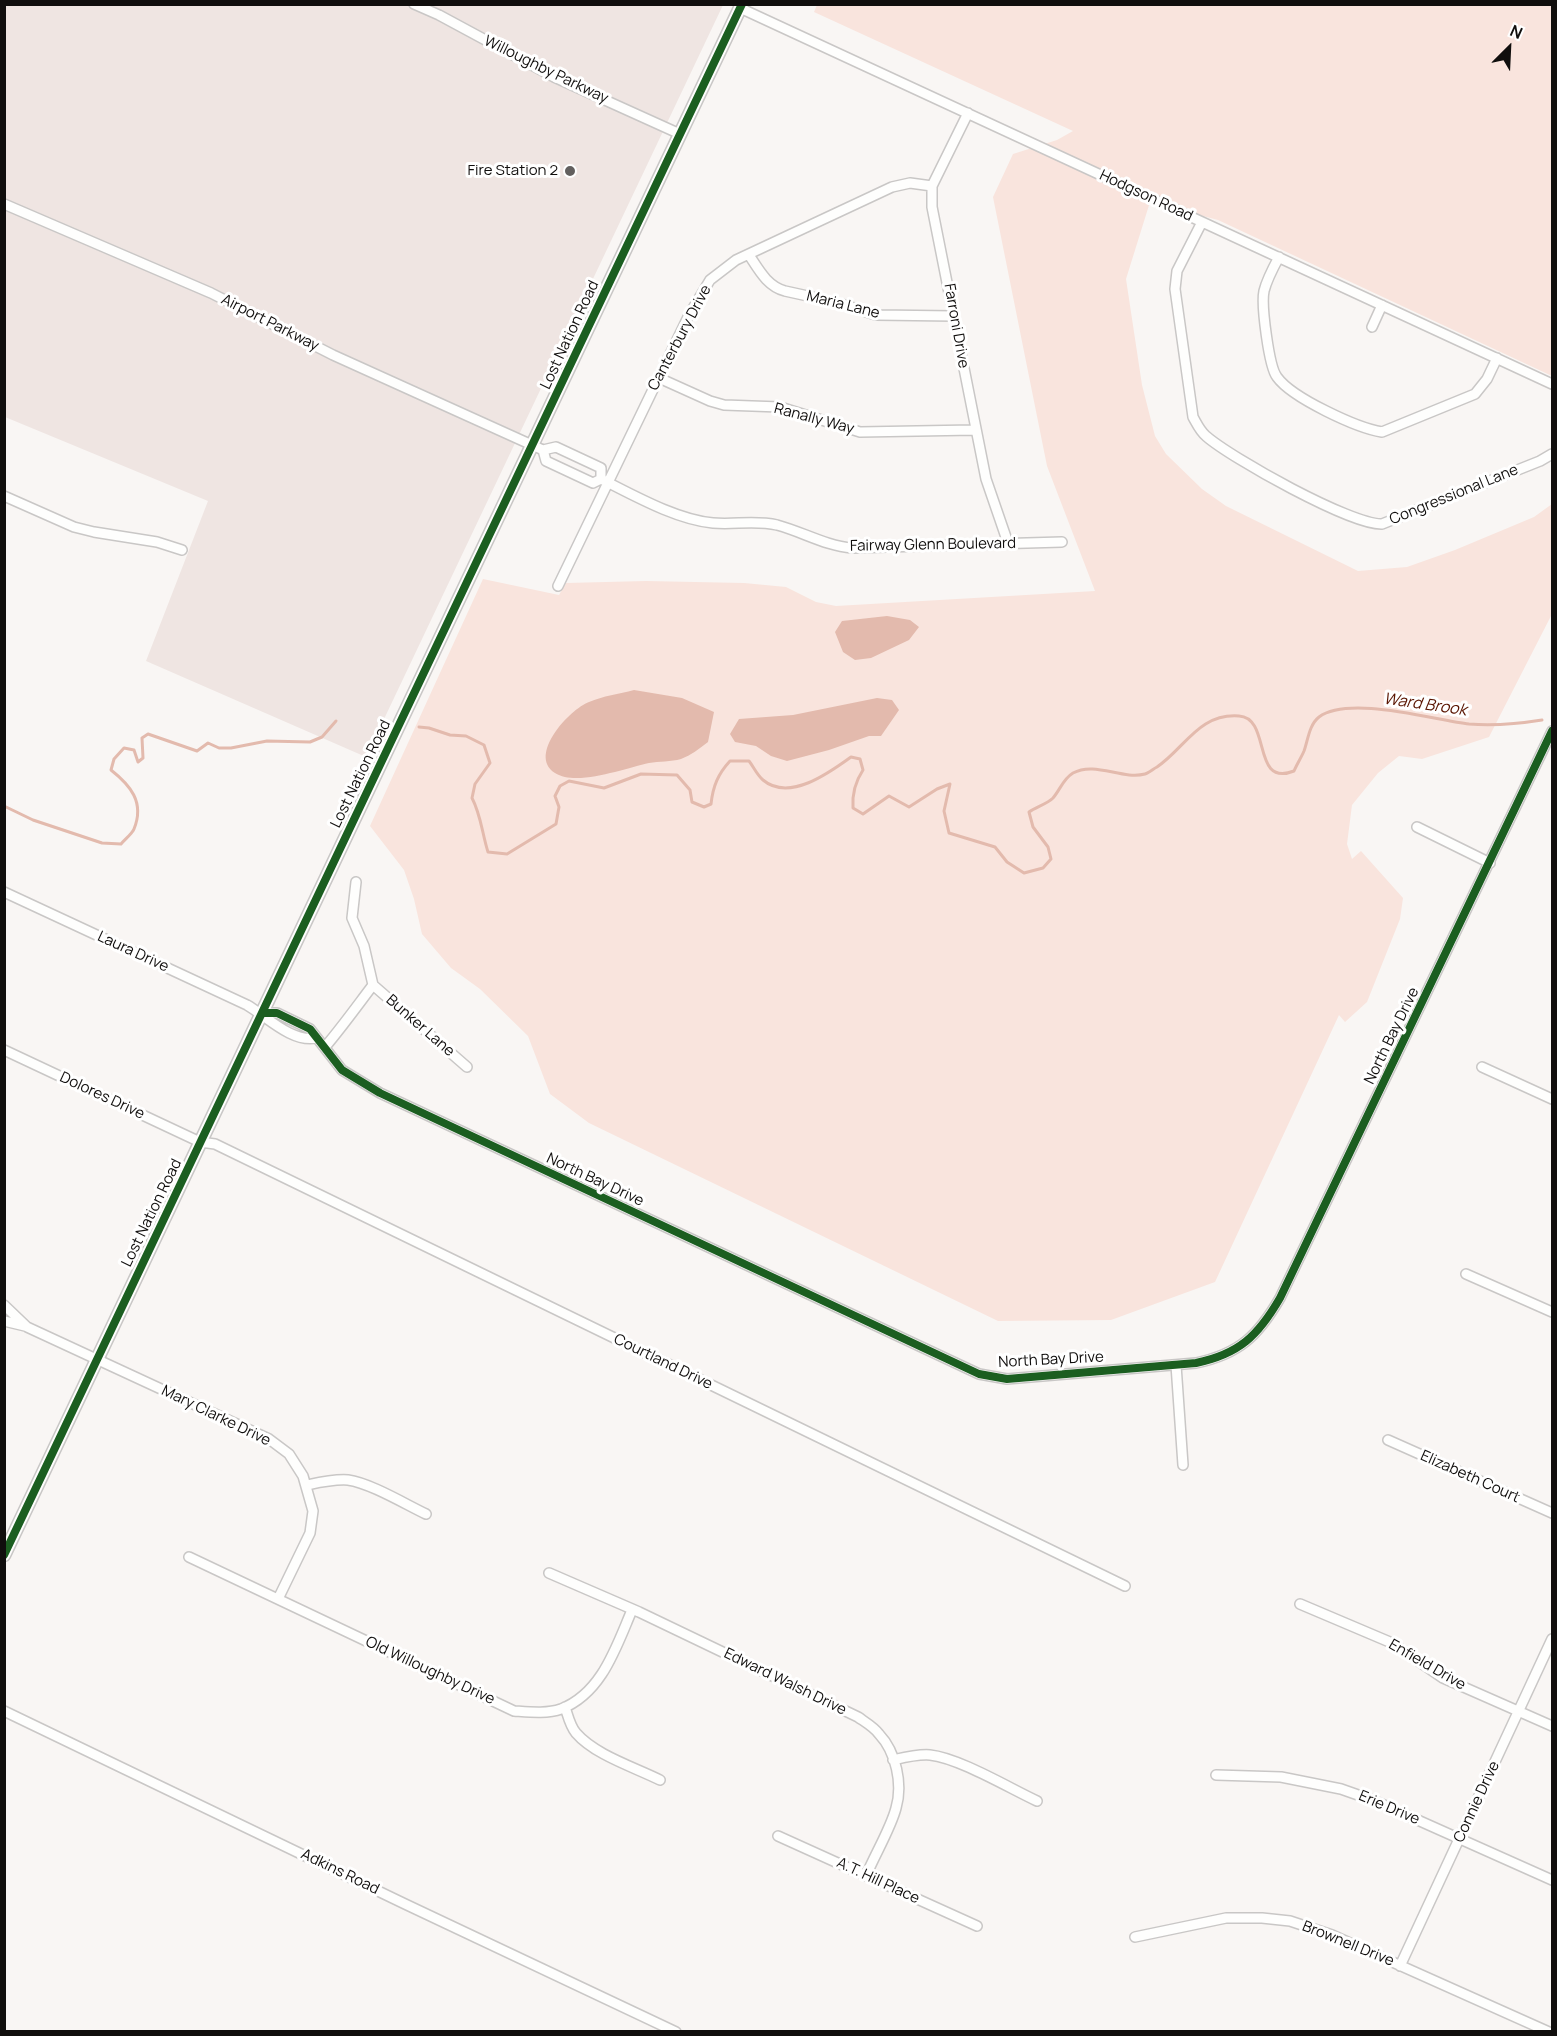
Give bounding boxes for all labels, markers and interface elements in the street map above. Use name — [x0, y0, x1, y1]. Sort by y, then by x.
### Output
north arrow — [1479, 18, 1539, 78]
text: N — [1507, 19, 1526, 44]
street label: Willoughby Parkway — [481, 32, 611, 108]
place label: Fire Station 2 — [467, 162, 558, 180]
marker: Fire Station 2 — [563, 164, 577, 178]
street label: Hodgson Road — [1096, 166, 1196, 226]
street label: Lost Nation Road — [537, 278, 603, 392]
street label: Canterbury Drive — [645, 282, 715, 394]
street label: Farroni Drive — [940, 282, 972, 370]
street label: Maria Lane — [805, 287, 881, 323]
street label: Airport Parkway — [218, 291, 322, 355]
street label: Ranally Way — [772, 400, 856, 438]
street label: Congressional Lane — [1387, 461, 1521, 529]
street label: Fairway Glenn Boulevard — [850, 535, 1016, 555]
water label: Ward Brook — [1382, 690, 1468, 720]
street label: Lost Nation Road — [327, 717, 395, 831]
street label: Laura Drive — [95, 928, 171, 976]
street label: North Bay Drive — [1361, 985, 1423, 1087]
street label: Bunker Lane — [382, 991, 458, 1061]
street label: Dolores Drive — [57, 1069, 147, 1123]
street label: North Bay Drive — [543, 1150, 647, 1210]
street label: Lost Nation Road — [118, 1156, 186, 1270]
street label: Courtland Drive — [611, 1330, 715, 1394]
street label: North Bay Drive — [998, 1348, 1104, 1372]
street label: Mary Clarke Drive — [158, 1382, 274, 1450]
street label: Elizabeth Court — [1418, 1447, 1522, 1507]
street label: Old Willoughby Drive — [363, 1633, 497, 1709]
street label: Enfield Drive — [1385, 1636, 1469, 1694]
street label: Edward Walsh Drive — [721, 1645, 849, 1719]
street label: Connie Drive — [1450, 1758, 1504, 1846]
street label: Erie Drive — [1356, 1787, 1422, 1829]
street label: Adkins Road — [298, 1845, 382, 1899]
street label: A.T. Hill Place — [834, 1854, 922, 1908]
street label: Brownell Drive — [1300, 1917, 1396, 1971]

